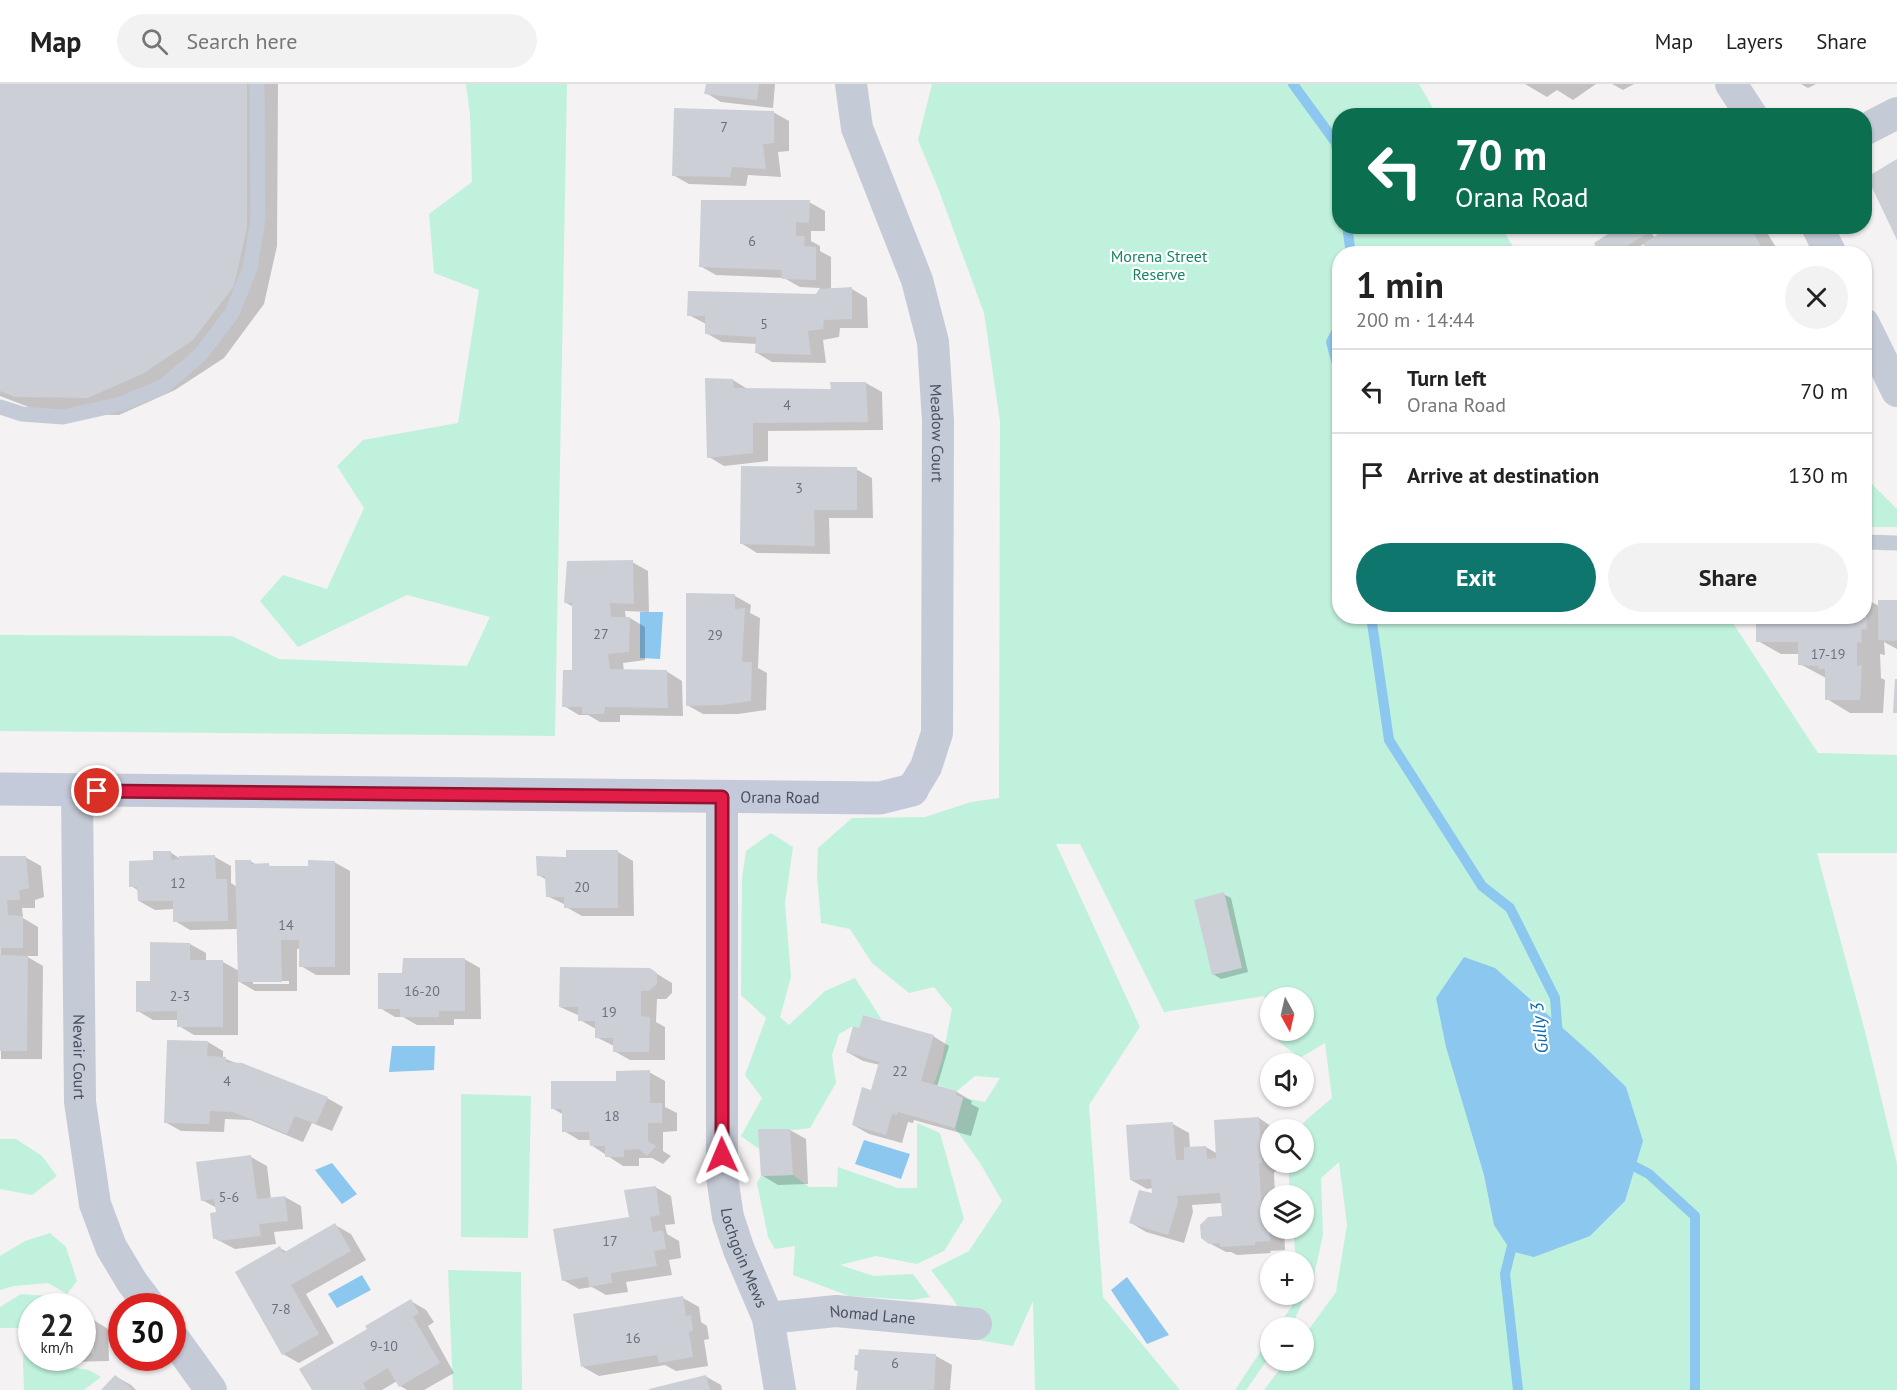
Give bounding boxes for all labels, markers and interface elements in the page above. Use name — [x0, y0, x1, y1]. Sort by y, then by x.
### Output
search box — [117, 14, 537, 68]
text: Map — [30, 23, 81, 60]
icon: search — [138, 25, 171, 58]
text: Search here — [186, 27, 297, 55]
text: Map — [1655, 28, 1693, 55]
text: Layers — [1726, 28, 1783, 55]
text: Share — [1816, 28, 1867, 55]
house number: 7 — [720, 118, 728, 136]
text: 70 m — [1455, 127, 1547, 182]
icon: left — [1356, 132, 1434, 210]
text: Orana Road — [1455, 180, 1589, 214]
house number: 6 — [748, 232, 756, 250]
park label: Morena Street Reserve — [1111, 246, 1208, 284]
text: 1 min — [1356, 261, 1444, 308]
button: close — [1785, 266, 1848, 329]
text: 200 m · 14:44 — [1356, 307, 1474, 333]
house number: 5 — [760, 315, 768, 333]
text: Turn left — [1407, 364, 1487, 392]
icon: left — [1356, 375, 1389, 408]
text: 70 m — [1800, 377, 1848, 405]
street label: Meadow Court — [926, 383, 948, 483]
text: Orana Road — [1407, 392, 1506, 418]
house number: 4 — [783, 396, 791, 414]
icon: arrive — [1356, 459, 1389, 492]
text: Arrive at destination — [1407, 461, 1599, 489]
text: 130 m — [1788, 461, 1848, 489]
house number: 3 — [795, 479, 803, 497]
button: Exit — [1356, 543, 1596, 612]
button: Share — [1608, 543, 1848, 612]
house number: 27 — [593, 625, 609, 643]
house number: 29 — [707, 626, 723, 644]
house number: 17-19 — [1811, 645, 1845, 663]
pin — [71, 765, 122, 816]
icon: arrive — [80, 774, 113, 807]
street label: Orana Road — [740, 787, 820, 807]
house number: 12 — [170, 874, 186, 892]
house number: 20 — [574, 878, 590, 896]
house number: 14 — [278, 916, 294, 934]
house number: 16-20 — [404, 982, 440, 1000]
house number: 2-3 — [170, 987, 190, 1005]
north arrow — [1260, 987, 1314, 1041]
map controls — [1260, 987, 1314, 1371]
water label: Gully 3 — [1525, 1001, 1553, 1055]
house number: 19 — [601, 1003, 617, 1021]
street label: Nevair Court — [69, 1014, 90, 1100]
button: sound — [1260, 1053, 1314, 1107]
house number: 22 — [892, 1062, 908, 1080]
house number: 4 — [223, 1072, 231, 1090]
house number: 18 — [604, 1107, 620, 1125]
button: search — [1260, 1119, 1314, 1173]
position arrow — [690, 1123, 754, 1187]
button: layers — [1260, 1185, 1314, 1239]
house number: 5-6 — [219, 1188, 239, 1206]
street label: Lochgoin Mews — [717, 1206, 772, 1311]
house number: 17 — [602, 1232, 618, 1250]
button: + — [1260, 1251, 1314, 1305]
speed limit sign: 30 — [108, 1293, 186, 1371]
house number: 7-8 — [271, 1300, 291, 1318]
street label: Nomad Lane — [829, 1301, 916, 1328]
text: 22 — [40, 1305, 74, 1344]
button: − — [1260, 1317, 1314, 1371]
house number: 16 — [625, 1329, 641, 1347]
house number: 9-10 — [370, 1337, 398, 1355]
text: km/h — [41, 1338, 73, 1357]
house number: 6 — [891, 1354, 899, 1372]

